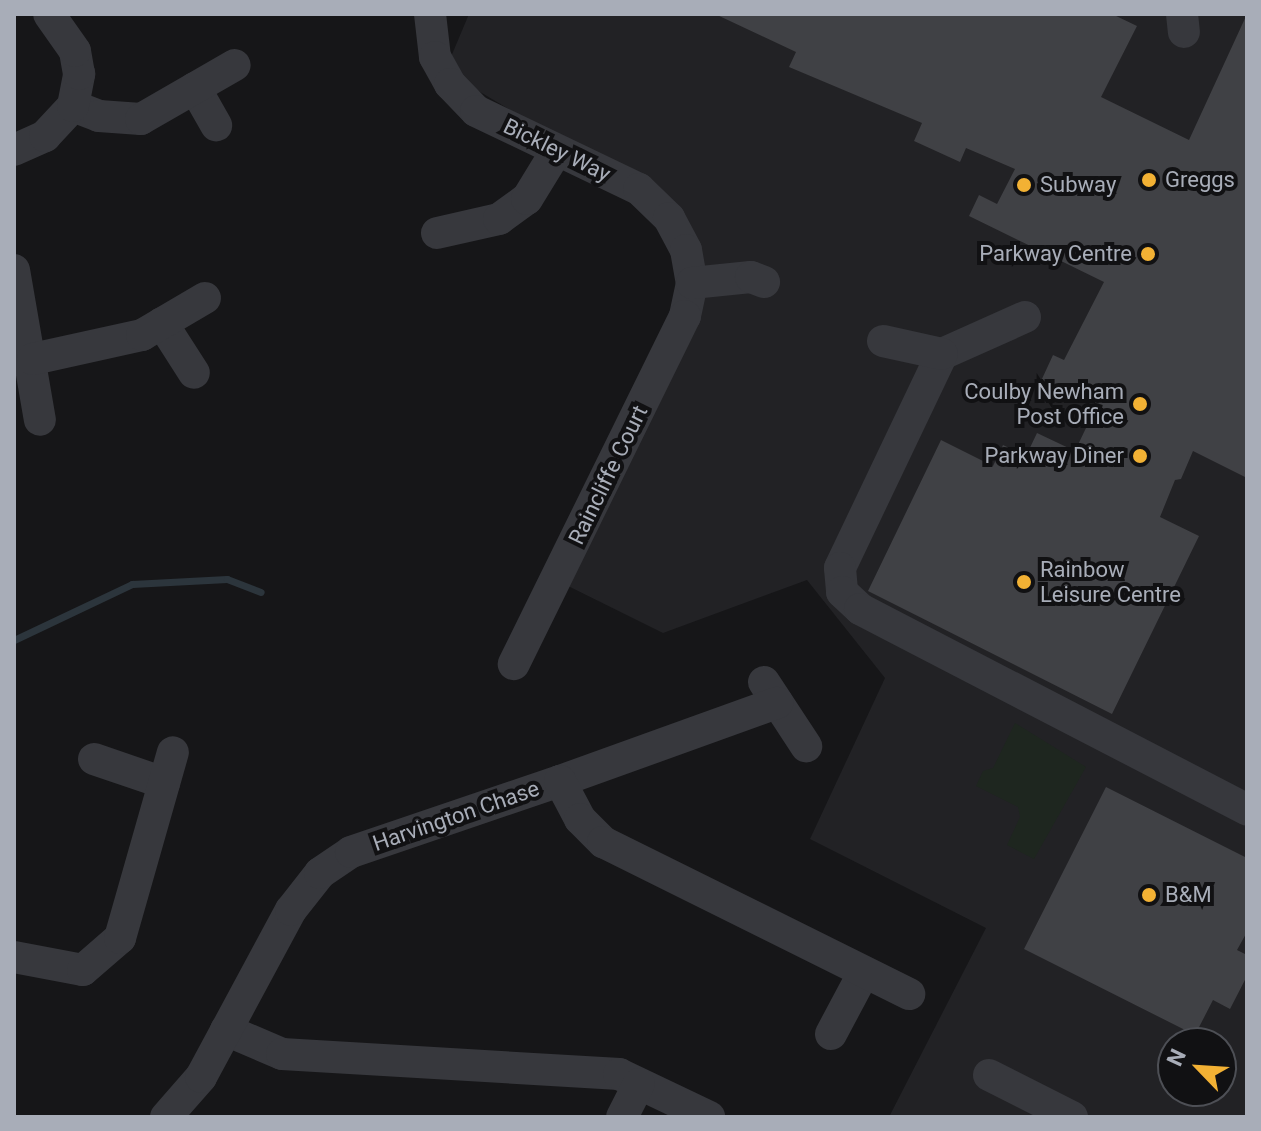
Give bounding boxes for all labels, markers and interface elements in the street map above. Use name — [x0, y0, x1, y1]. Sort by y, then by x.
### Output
street label: Bickley Way — [499, 113, 615, 187]
place label: Greggs — [1165, 167, 1235, 193]
marker: Greggs — [1140, 171, 1158, 189]
place label: Subway — [1040, 172, 1116, 198]
marker: Subway — [1015, 176, 1033, 194]
place label: Parkway Centre — [979, 241, 1132, 267]
marker: Parkway Centre — [1139, 245, 1157, 263]
place label: Coulby Newham Post Office — [964, 378, 1124, 430]
marker: Coulby Newham Post Office — [1131, 395, 1149, 413]
street label: Raincliffe Court — [563, 401, 653, 549]
place label: Parkway Diner — [984, 443, 1124, 469]
marker: Parkway Diner — [1131, 447, 1149, 465]
place label: Rainbow Leisure Centre — [1040, 556, 1181, 608]
marker: Rainbow Leisure Centre — [1015, 573, 1033, 591]
street label: Harvington Chase — [369, 775, 543, 857]
place label: B&M — [1165, 882, 1212, 908]
marker: B&M — [1140, 886, 1158, 904]
north arrow — [1157, 1027, 1237, 1107]
text: N — [1162, 1045, 1191, 1070]

